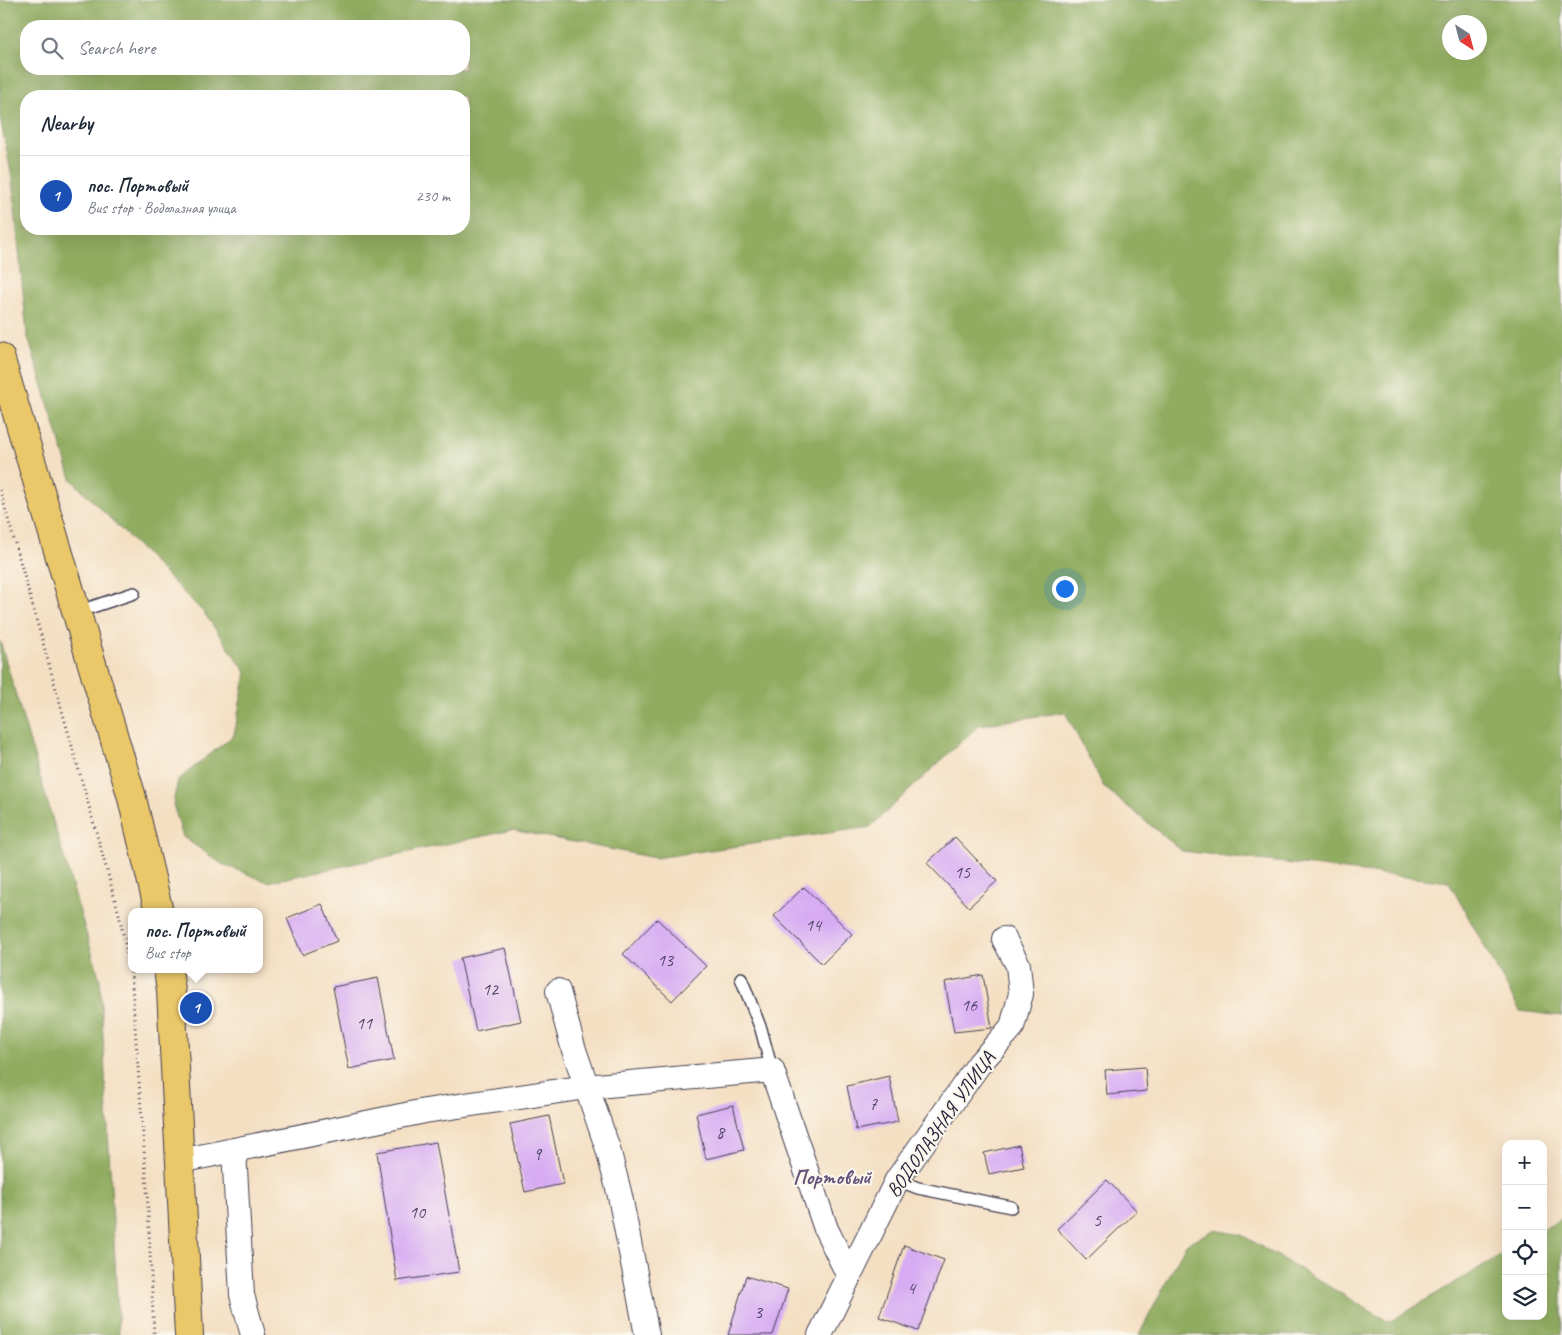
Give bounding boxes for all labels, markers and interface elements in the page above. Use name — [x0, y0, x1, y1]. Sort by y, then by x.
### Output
north arrow — [1442, 15, 1487, 60]
search box — [20, 20, 470, 75]
icon: search — [38, 34, 66, 62]
text: Search here — [78, 36, 155, 60]
text: Nearby — [40, 110, 93, 136]
text: пос. Портовый — [87, 174, 188, 198]
text: 1 — [52, 186, 60, 206]
text: 230 m — [416, 186, 450, 206]
text: Bus stop · Водолазная улица — [87, 198, 236, 218]
your location — [1052, 576, 1078, 602]
house number: 15 — [954, 861, 971, 883]
popup — [128, 908, 263, 973]
house number: 14 — [805, 914, 823, 936]
text: пос. Портовый — [145, 919, 246, 943]
text: Bus stop — [145, 943, 191, 963]
house number: 13 — [657, 949, 675, 971]
house number: 12 — [482, 978, 500, 1000]
pin: 1 — [180, 989, 212, 1027]
house number: 16 — [961, 994, 978, 1016]
house number: 11 — [356, 1012, 373, 1034]
street label: ВОДОЛАЗНАЯ УЛИЦА — [881, 1046, 1001, 1202]
house number: 7 — [869, 1093, 878, 1115]
house number: 8 — [716, 1121, 726, 1143]
map controls — [1502, 1140, 1547, 1320]
button: + — [1502, 1140, 1547, 1185]
house number: 9 — [533, 1143, 543, 1165]
district label: Портовый — [793, 1164, 873, 1190]
button: − — [1502, 1185, 1547, 1230]
house number: 10 — [409, 1201, 427, 1223]
house number: 5 — [1093, 1209, 1102, 1231]
button: locate — [1502, 1230, 1547, 1275]
button: layers — [1502, 1275, 1547, 1320]
house number: 4 — [907, 1277, 917, 1299]
house number: 3 — [754, 1301, 764, 1323]

